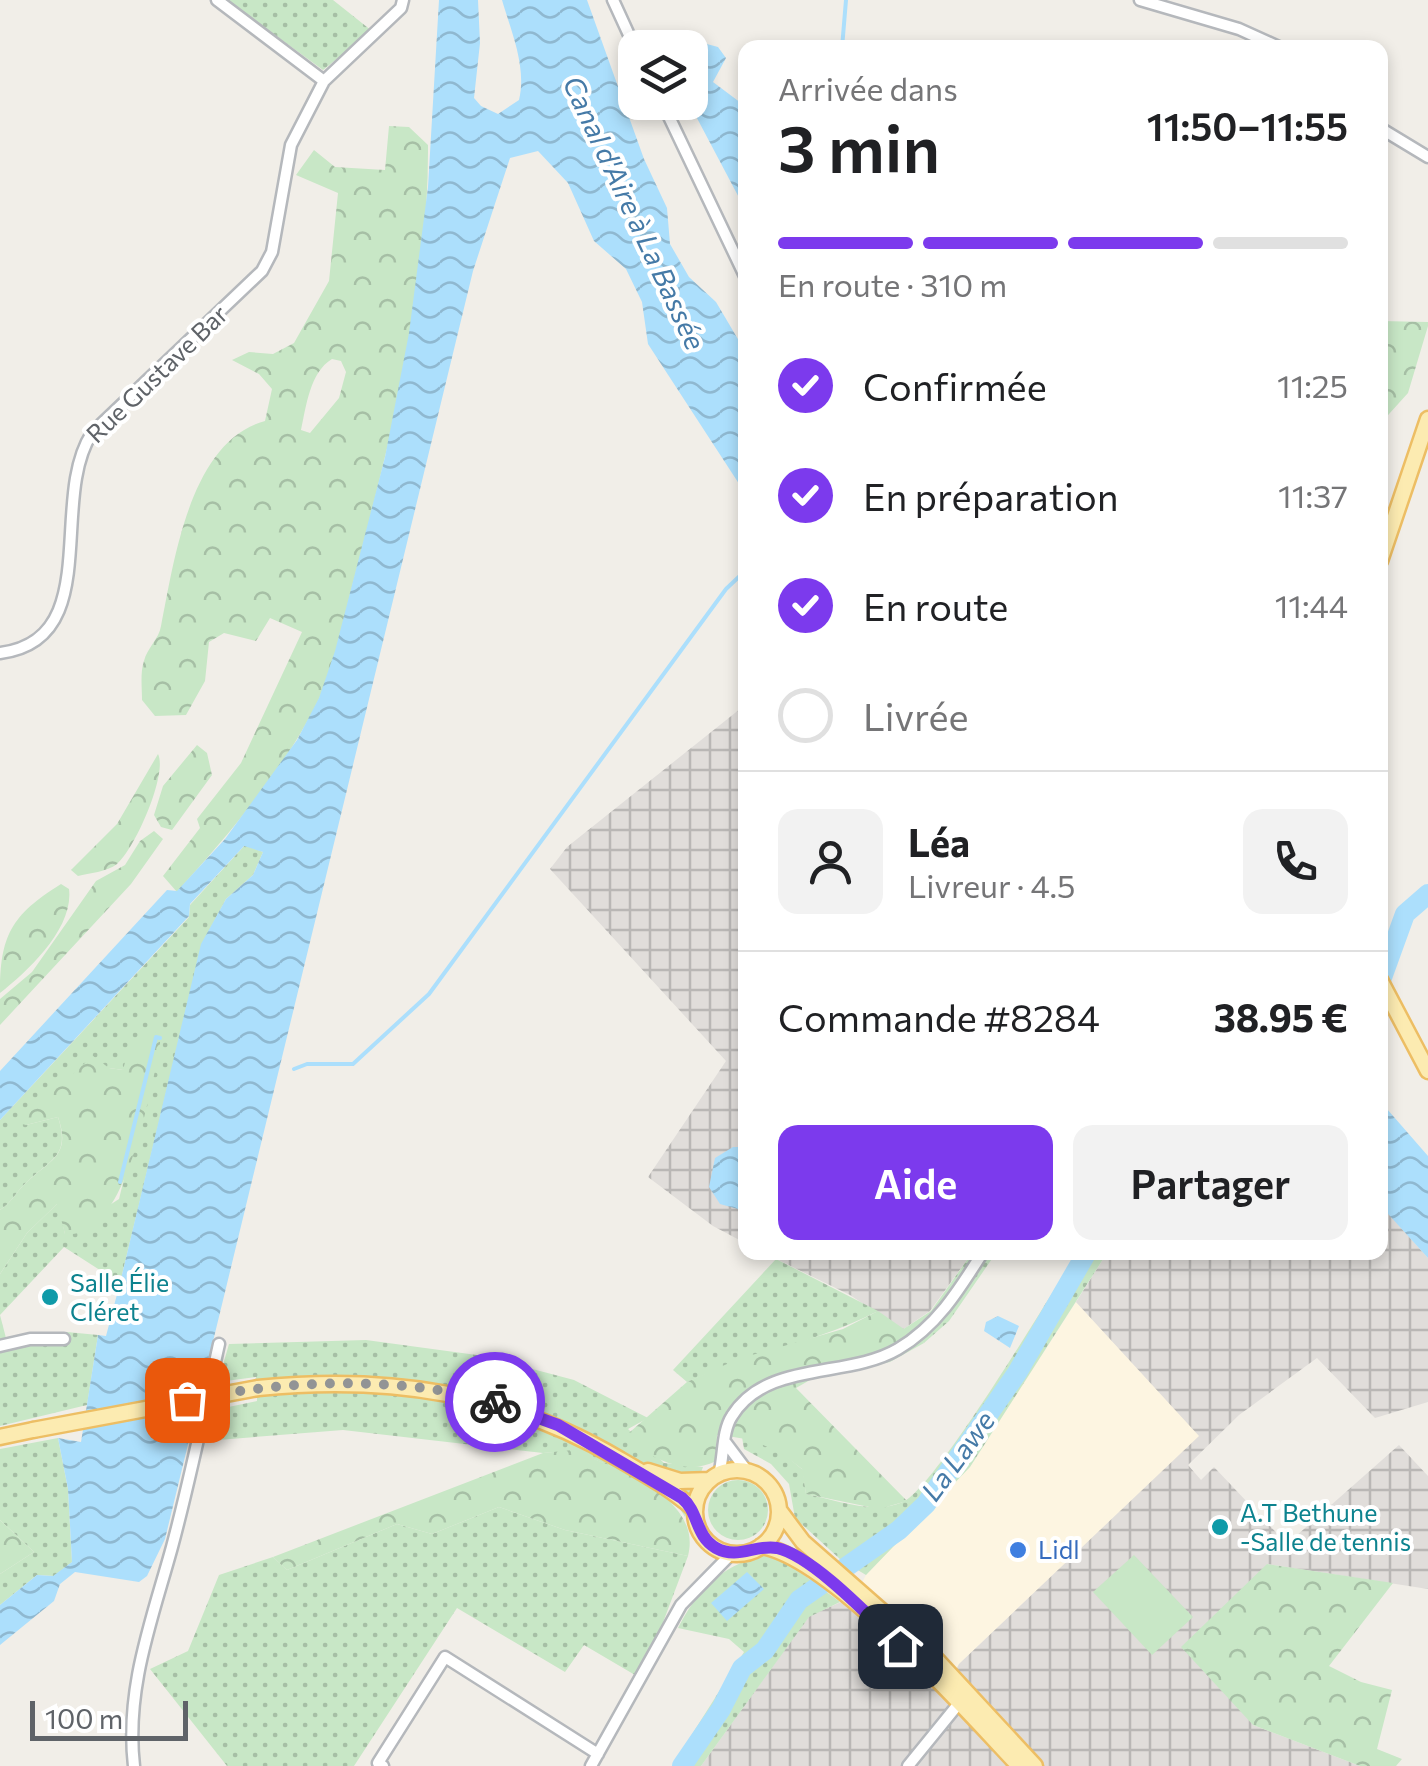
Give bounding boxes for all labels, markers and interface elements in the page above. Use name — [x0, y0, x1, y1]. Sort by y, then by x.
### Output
map controls — [618, 30, 708, 120]
button: layers — [618, 30, 708, 120]
text: Arrivée dans — [778, 68, 958, 108]
water label: Canal d'Aire à La Bassée — [556, 70, 713, 355]
text: 11:50–11:55 — [1147, 102, 1348, 149]
text: 3 min — [778, 106, 940, 185]
text: En route · 310 m — [778, 264, 1007, 304]
street label: Rue Gustave Bar — [79, 298, 233, 448]
icon: check — [778, 358, 833, 413]
text: Confirmée — [863, 362, 1047, 409]
text: 11:25 — [1277, 365, 1348, 405]
icon: check — [778, 468, 833, 523]
text: En préparation — [863, 472, 1119, 519]
text: 11:37 — [1278, 475, 1348, 515]
icon: check — [778, 578, 833, 633]
text: En route — [863, 582, 1008, 629]
text: 11:44 — [1275, 585, 1348, 625]
text: Livrée — [863, 692, 969, 739]
button: person — [778, 809, 883, 914]
button: phone — [1243, 809, 1348, 914]
text: Léa — [908, 818, 970, 865]
text: Livreur · 4.5 — [908, 865, 1075, 905]
text: Commande #8284 — [778, 993, 1100, 1040]
text: 38.95 € — [1214, 993, 1348, 1040]
button: Aide — [778, 1125, 1053, 1240]
button: Partager — [1073, 1125, 1348, 1240]
place label: Salle Élie Cléret — [70, 1267, 169, 1326]
marker: Salle Élie Cléret — [39, 1286, 61, 1308]
courier — [445, 1352, 545, 1452]
pin — [145, 1358, 230, 1443]
icon: bag — [160, 1373, 215, 1428]
icon: bike — [468, 1375, 523, 1430]
water label: La Lawe — [913, 1404, 1001, 1507]
place label: A.T Bethune -Salle de tennis — [1240, 1497, 1411, 1556]
marker: A.T Bethune -Salle de tennis — [1209, 1516, 1231, 1538]
place label: Lidl — [1038, 1534, 1080, 1564]
marker: Lidl — [1007, 1539, 1029, 1561]
pin — [858, 1604, 943, 1689]
icon: home — [873, 1619, 928, 1674]
scale bar — [30, 1696, 188, 1740]
text: 100 m — [45, 1701, 123, 1735]

